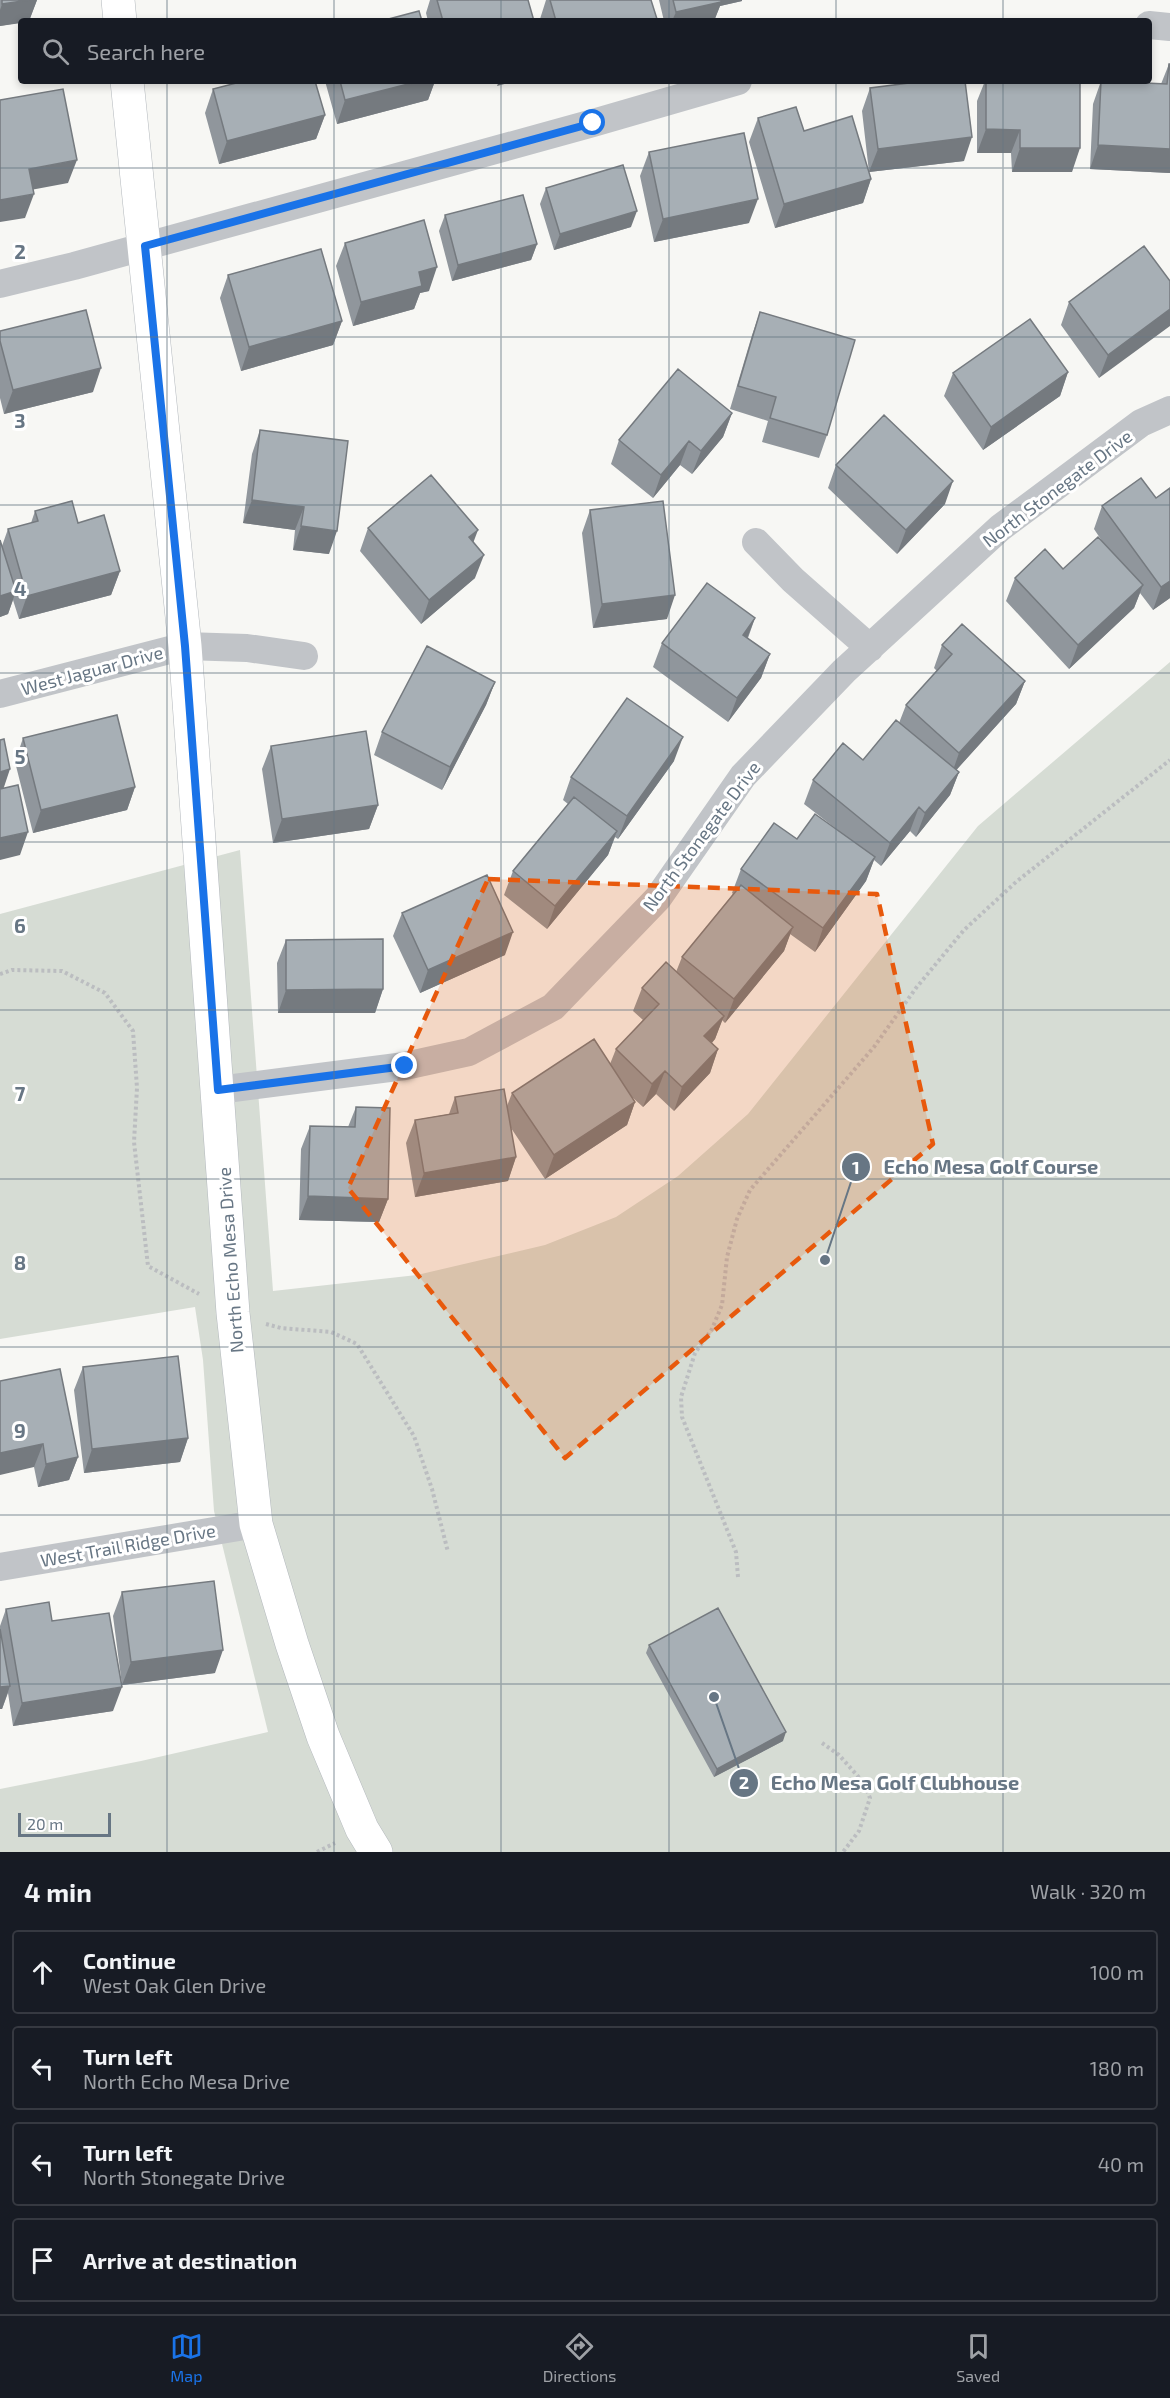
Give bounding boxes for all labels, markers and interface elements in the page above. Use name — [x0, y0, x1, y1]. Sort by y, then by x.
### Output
search box — [18, 18, 1152, 84]
icon: search — [39, 35, 72, 68]
text: Search here — [87, 38, 205, 64]
route start — [579, 109, 605, 135]
text: 2 — [14, 239, 26, 263]
text: 3 — [14, 408, 26, 432]
street label: North Stonegate Drive — [978, 425, 1136, 551]
text: 4 — [14, 576, 27, 600]
street label: West Jaguar Drive — [19, 641, 165, 699]
text: 5 — [14, 744, 26, 768]
street label: North Stonegate Drive — [638, 757, 764, 915]
text: 6 — [14, 913, 26, 937]
route end — [391, 1052, 417, 1078]
text: 7 — [15, 1081, 26, 1105]
callout: Echo Mesa Golf Course — [841, 1148, 1111, 1186]
text: Echo Mesa Golf Course — [884, 1154, 1098, 1178]
text: 1 — [852, 1156, 860, 1178]
street label: North Echo Mesa Drive — [213, 1166, 247, 1354]
text: 8 — [14, 1250, 26, 1274]
text: 9 — [14, 1418, 26, 1442]
street label: West Trail Ridge Drive — [39, 1519, 217, 1571]
callout: Echo Mesa Golf Clubhouse — [729, 1764, 1032, 1802]
text: Echo Mesa Golf Clubhouse — [771, 1770, 1019, 1794]
text: 2 — [739, 1771, 749, 1793]
scale bar — [18, 1810, 111, 1838]
text: 20 m — [27, 1814, 63, 1833]
text: 4 min — [24, 1876, 92, 1907]
text: Walk · 320 m — [1030, 1879, 1146, 1903]
text: Continue — [83, 1947, 176, 1973]
icon: ahead — [26, 1956, 59, 1989]
text: 100 m — [1090, 1960, 1144, 1984]
text: West Oak Glen Drive — [83, 1973, 266, 1997]
text: Turn left — [83, 2043, 172, 2069]
icon: left — [26, 2052, 59, 2085]
text: 180 m — [1090, 2056, 1144, 2080]
text: North Echo Mesa Drive — [83, 2069, 290, 2093]
text: Turn left — [83, 2139, 172, 2165]
icon: left — [26, 2148, 59, 2181]
text: 40 m — [1098, 2152, 1144, 2176]
text: North Stonegate Drive — [83, 2165, 285, 2189]
icon: arrive — [26, 2244, 59, 2277]
text: Arrive at destination — [83, 2247, 297, 2273]
tab: Map — [170, 2330, 203, 2385]
tab: Directions — [543, 2330, 616, 2385]
tab: Saved — [956, 2330, 1000, 2385]

